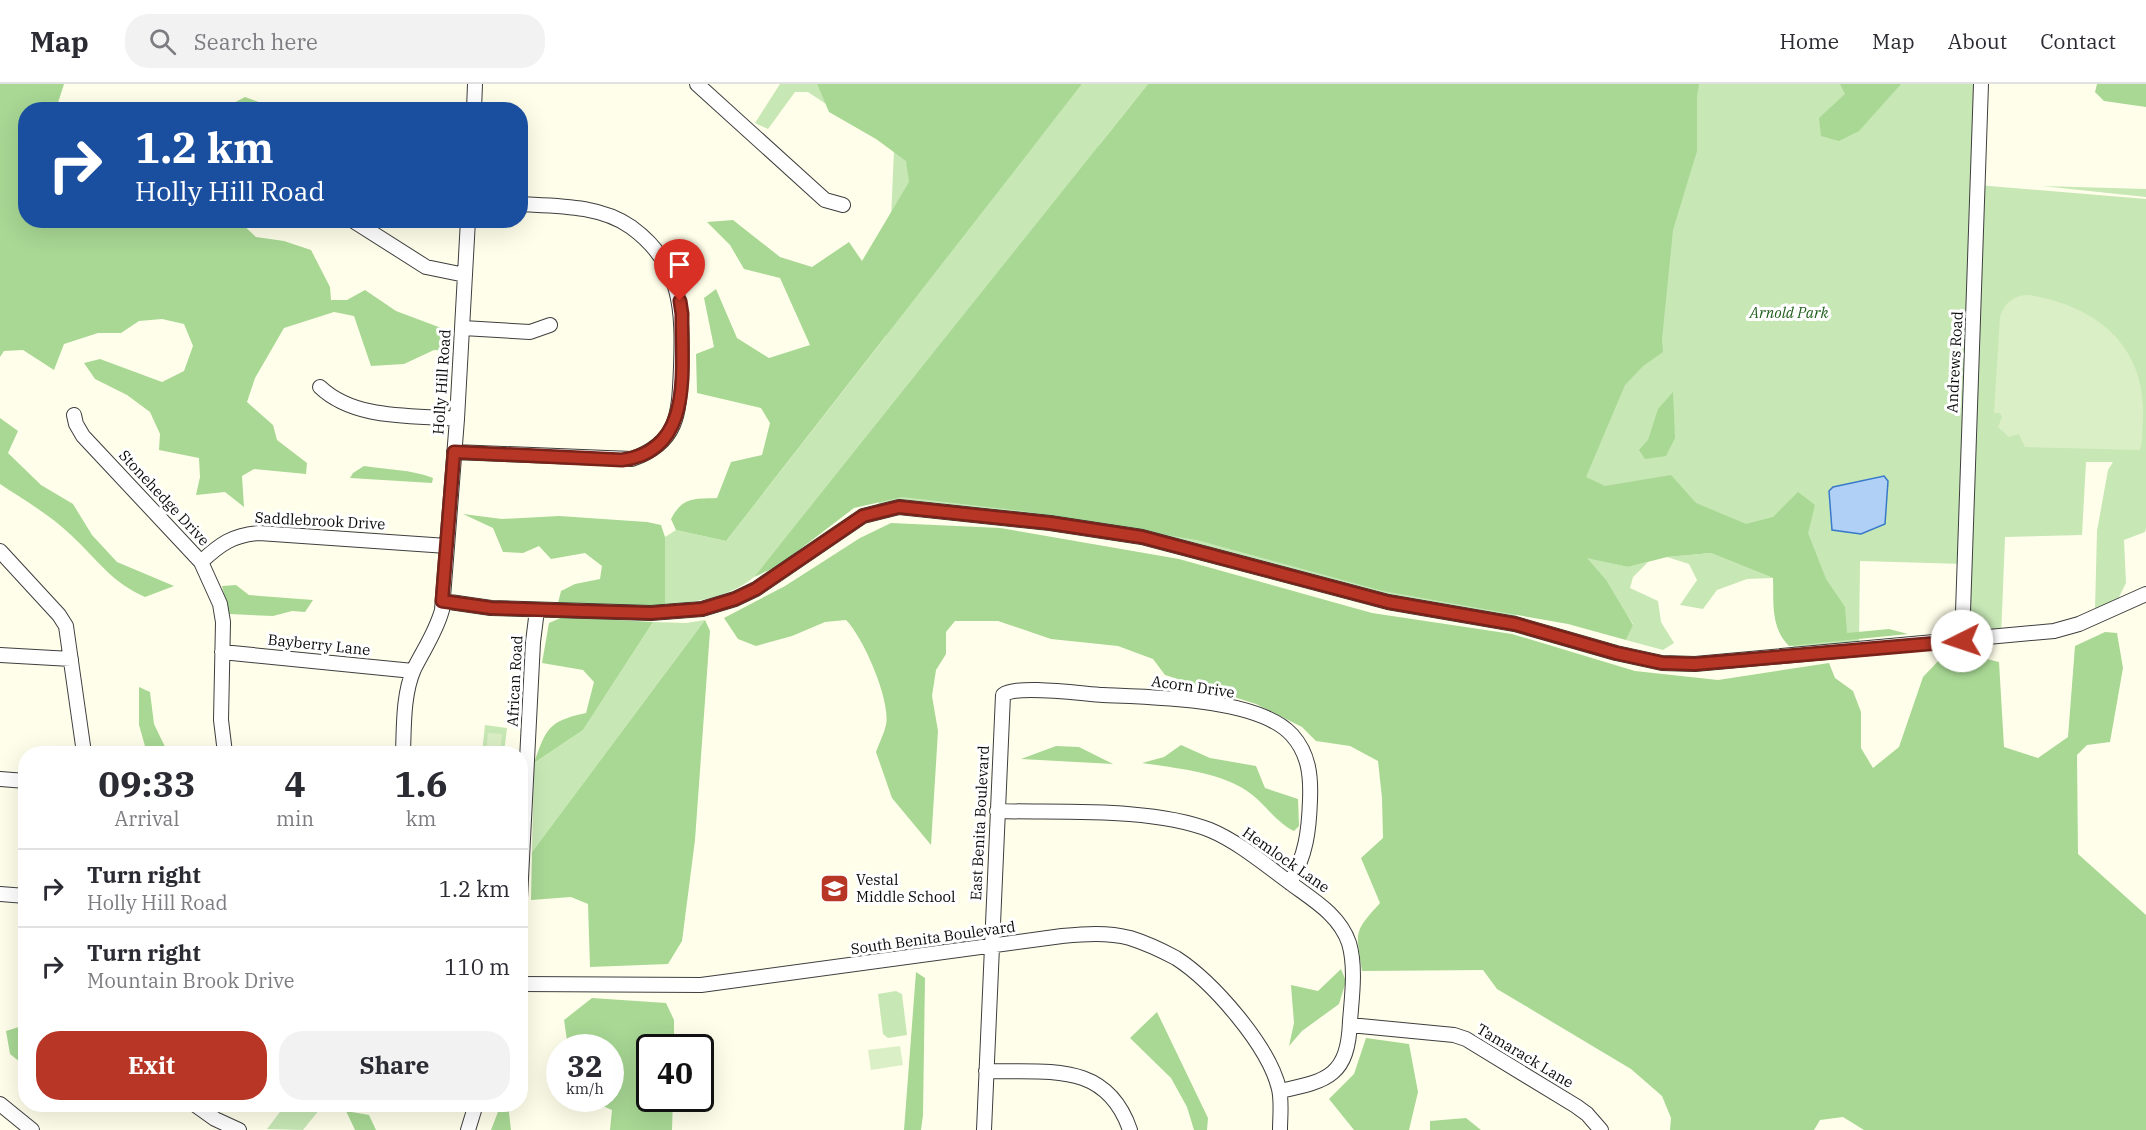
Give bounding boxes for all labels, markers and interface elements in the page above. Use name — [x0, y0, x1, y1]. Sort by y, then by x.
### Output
search box — [125, 14, 545, 68]
text: Map — [30, 23, 89, 60]
icon: search — [146, 25, 179, 58]
text: Search here — [194, 27, 318, 56]
text: Home — [1779, 27, 1839, 55]
text: Map — [1872, 27, 1915, 55]
text: About — [1948, 27, 2007, 55]
text: Contact — [2040, 27, 2116, 55]
text: 1.2 km — [135, 120, 274, 175]
icon: right — [36, 126, 114, 204]
text: Holly Hill Road — [135, 173, 325, 208]
pin — [654, 239, 705, 301]
icon: arrive — [663, 248, 696, 281]
park label: Arnold Park — [1749, 303, 1828, 322]
street label: Andrews Road — [1942, 311, 1967, 413]
street label: Holly Hill Road — [428, 329, 455, 435]
street label: Stonehedge Drive — [115, 446, 214, 550]
street label: Saddlebrook Drive — [254, 508, 386, 533]
position arrow — [1930, 609, 1994, 673]
street label: Bayberry Lane — [267, 630, 371, 659]
street label: African Road — [503, 635, 526, 727]
street label: Acorn Drive — [1150, 671, 1236, 702]
street label: East Benita Boulevard — [966, 745, 993, 901]
text: 09:33 — [98, 760, 196, 807]
text: 4 — [284, 760, 306, 807]
text: 1.6 — [394, 760, 448, 807]
text: Arrival — [114, 805, 180, 832]
text: min — [276, 805, 314, 832]
text: km — [406, 805, 436, 832]
street label: Hemlock Lane — [1239, 823, 1333, 897]
text: Turn right — [87, 860, 201, 889]
place label: Vestal Middle School — [856, 870, 956, 906]
icon: right — [36, 872, 69, 905]
school or university icon: Vestal Middle School — [819, 873, 851, 905]
text: 1.2 km — [439, 874, 510, 903]
text: Holly Hill Road — [87, 889, 228, 916]
street label: South Benita Boulevard — [849, 917, 1017, 958]
text: Turn right — [87, 938, 201, 967]
icon: right — [36, 950, 69, 983]
text: 110 m — [444, 952, 510, 981]
text: Mountain Brook Drive — [87, 967, 294, 994]
street label: Tamarack Lane — [1473, 1019, 1577, 1092]
button: Exit — [36, 1031, 267, 1100]
button: Share — [279, 1031, 510, 1100]
speed limit sign: 40 — [636, 1034, 714, 1112]
text: 32 — [567, 1046, 603, 1085]
text: km/h — [566, 1079, 604, 1098]

